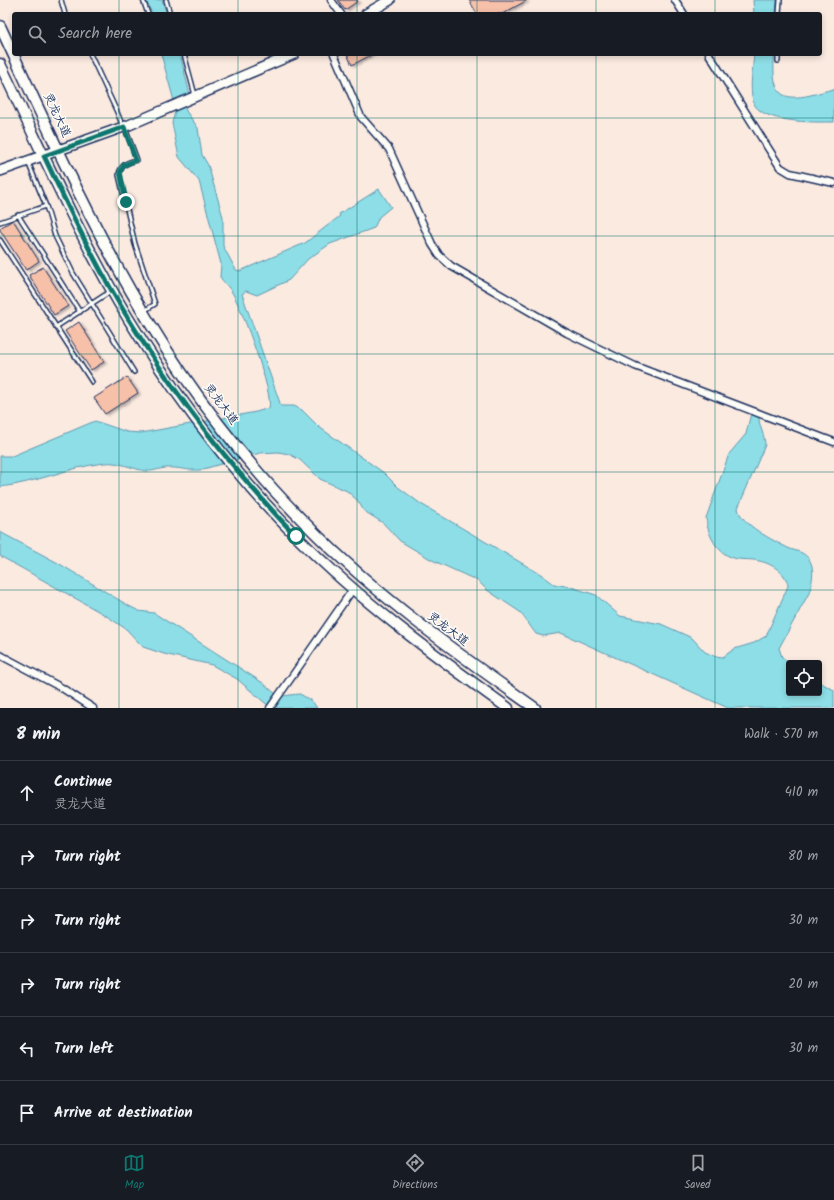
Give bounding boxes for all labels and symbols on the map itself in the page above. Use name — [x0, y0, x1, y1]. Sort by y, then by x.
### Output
street label: 灵龙大道 — [38, 89, 76, 141]
route end — [117, 193, 135, 211]
street label: 灵龙大道 — [199, 379, 243, 429]
route start — [287, 527, 305, 545]
street label: 灵龙大道 — [423, 607, 473, 651]

